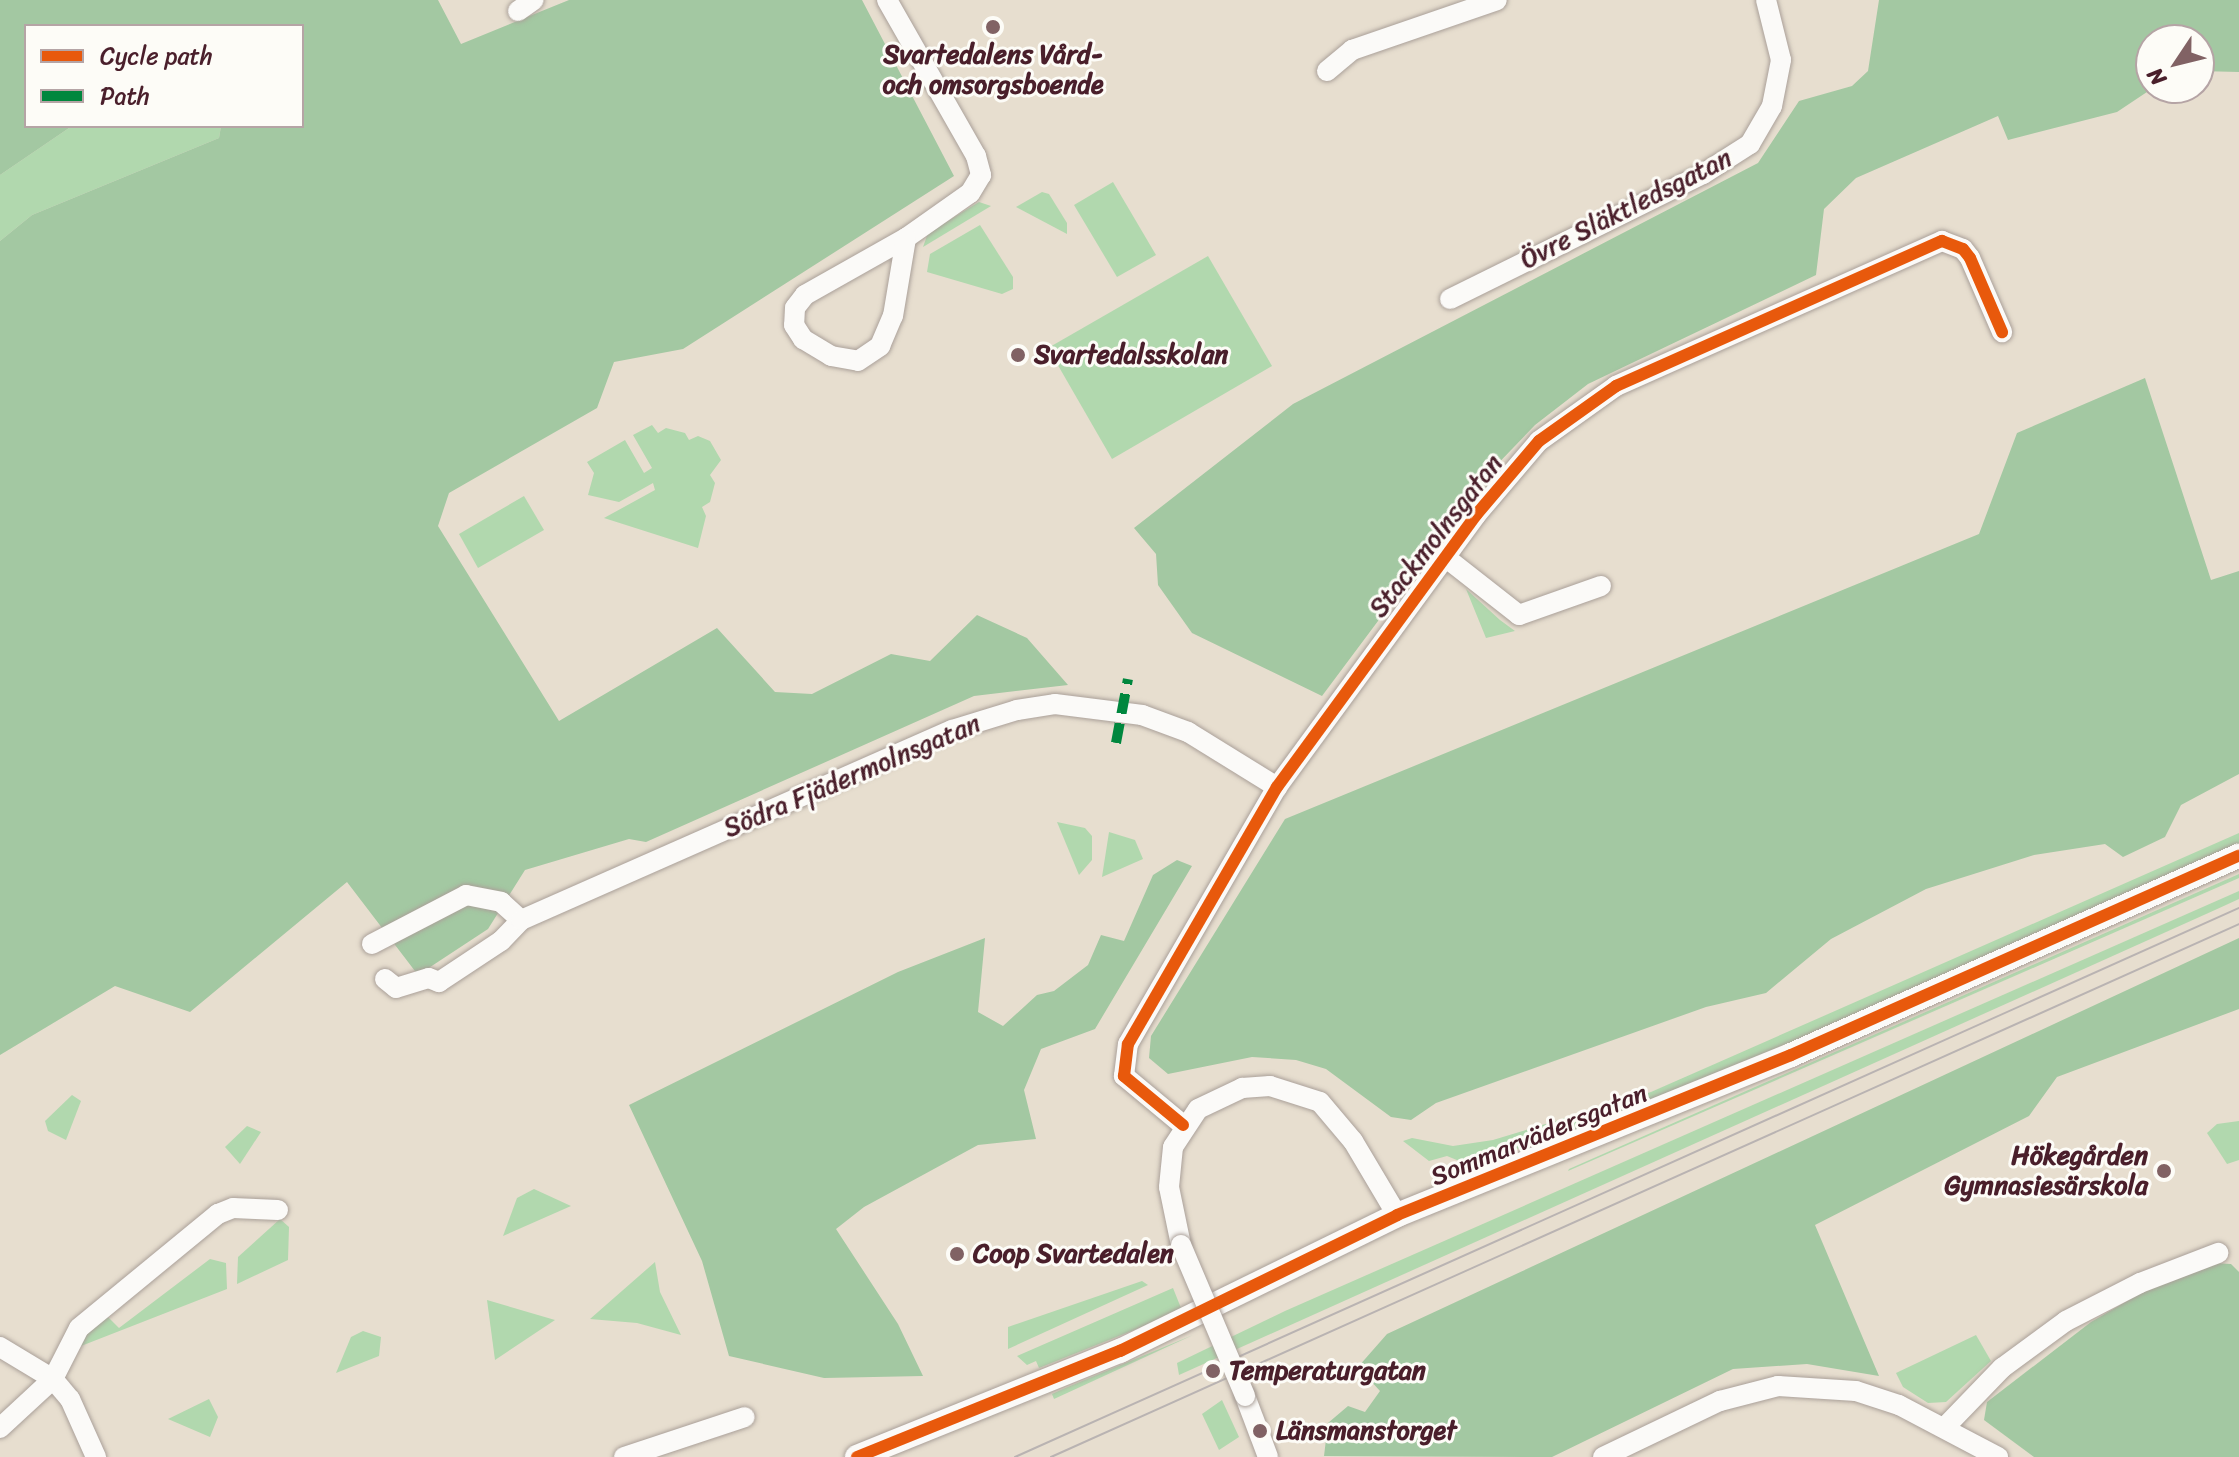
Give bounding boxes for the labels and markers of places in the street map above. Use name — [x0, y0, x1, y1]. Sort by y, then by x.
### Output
marker: Svartedalens Vård- och omsorgsboende — [984, 18, 1002, 36]
place label: Svartedalens Vård- och omsorgsboende — [882, 39, 1104, 100]
place label: Svartedalsskolan — [1034, 339, 1228, 371]
marker: Svartedalsskolan — [1009, 346, 1027, 364]
place label: Hökegården Gymnasiesärskola — [1944, 1140, 2148, 1202]
marker: Hökegården Gymnasiesärskola — [2155, 1162, 2173, 1180]
place label: Coop Svartedalen — [973, 1238, 1174, 1270]
marker: Coop Svartedalen — [948, 1245, 966, 1263]
place label: Temperaturgatan — [1229, 1355, 1426, 1387]
marker: Temperaturgatan — [1204, 1362, 1222, 1380]
place label: Länsmanstorget — [1276, 1415, 1457, 1447]
marker: Länsmanstorget — [1251, 1422, 1269, 1440]

